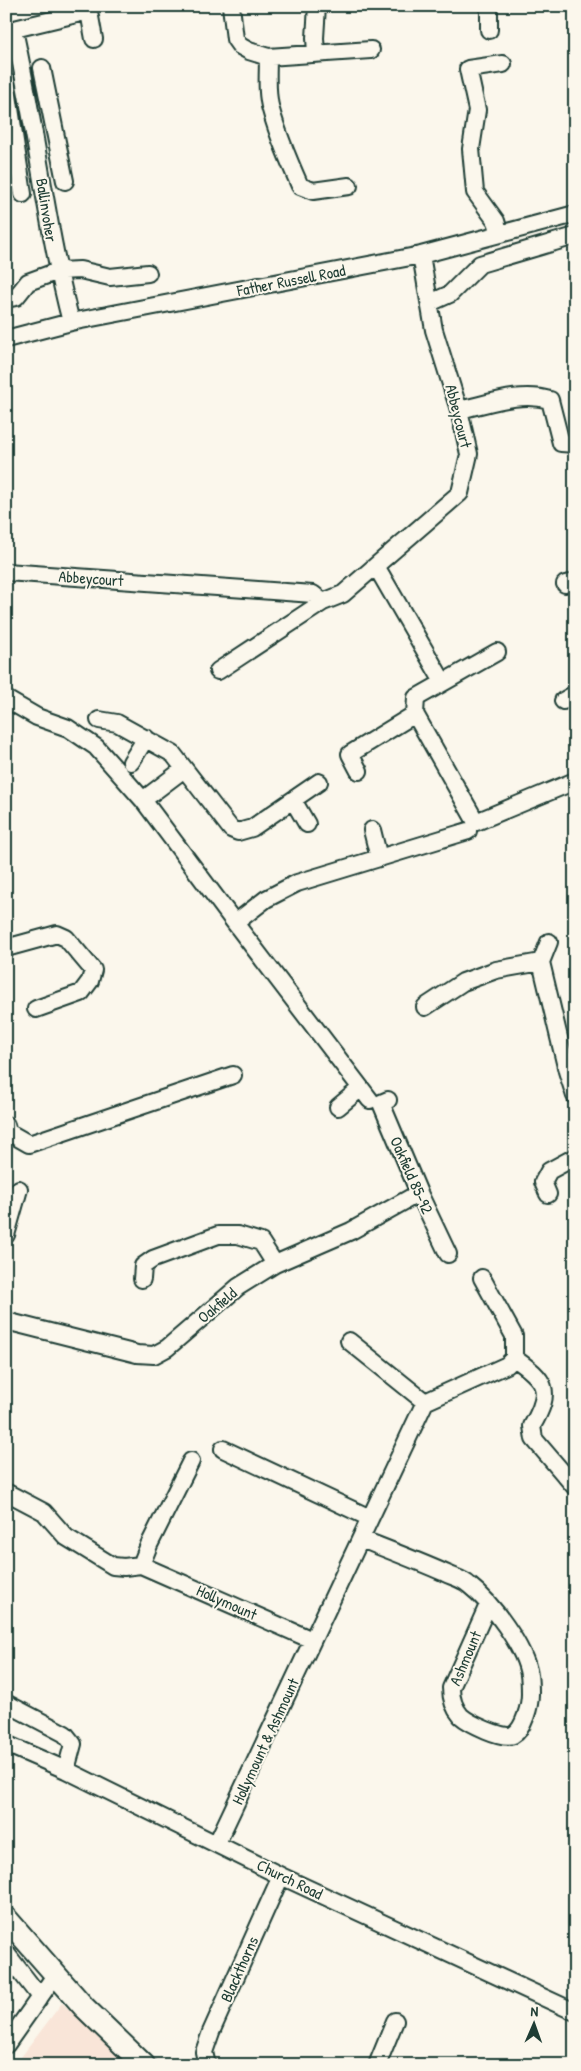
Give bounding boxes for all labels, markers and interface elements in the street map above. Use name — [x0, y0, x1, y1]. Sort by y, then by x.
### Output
street label: Ballinvoher — [31, 177, 63, 243]
street label: Father Russell Road — [234, 259, 347, 301]
street label: Abbeycourt — [440, 382, 478, 451]
street label: Abbeycourt — [58, 565, 125, 591]
street label: Oakfield 85-92 — [385, 1133, 439, 1218]
street label: Oakfield — [193, 1282, 241, 1328]
street label: Hollymount — [193, 1579, 261, 1625]
street label: Ashmount — [444, 1627, 486, 1689]
street label: Hollymount & Ashmount — [226, 1674, 304, 1808]
street label: Church Road — [253, 1854, 327, 1904]
street label: Blackthorns — [215, 1933, 263, 2005]
north arrow — [508, 1998, 558, 2048]
text: N — [530, 2001, 539, 2020]

